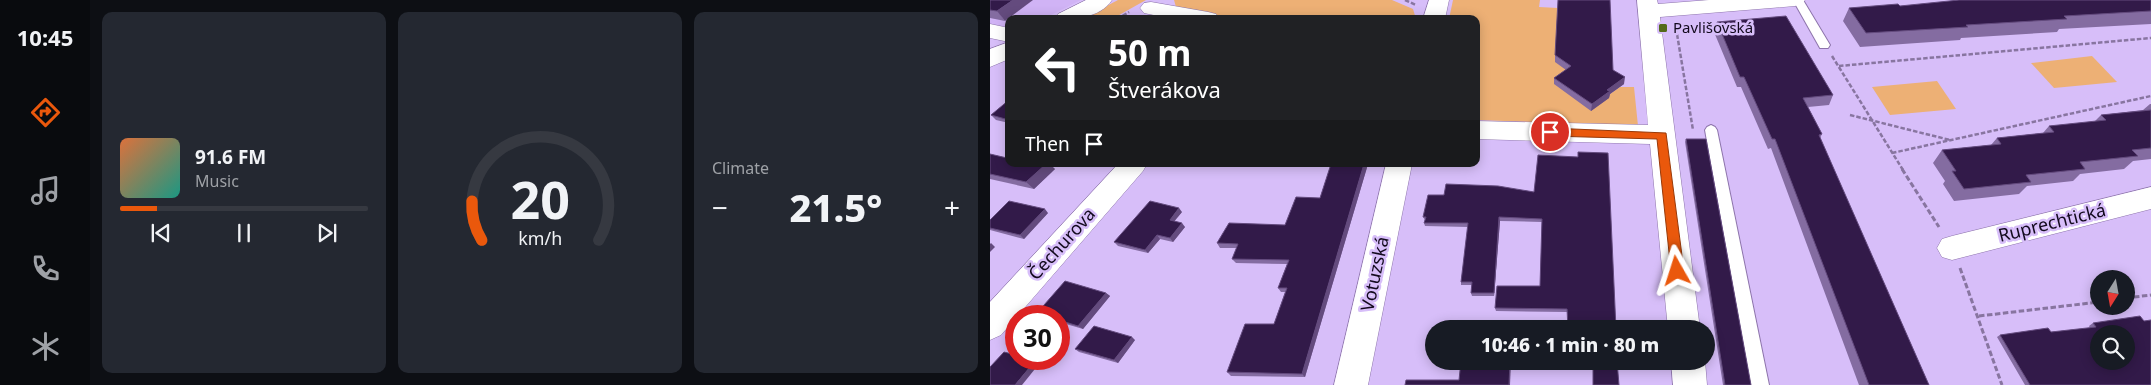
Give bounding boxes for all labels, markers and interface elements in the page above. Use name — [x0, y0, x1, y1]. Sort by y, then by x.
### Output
place label: Pavlišovská — [1673, 17, 1753, 37]
text: 10:45 — [17, 22, 73, 52]
marker: Pavlišovská — [1657, 22, 1669, 34]
text: 50 m — [1108, 29, 1191, 76]
icon: left — [1025, 35, 1090, 100]
text: Štverákova — [1108, 74, 1221, 104]
icon: directions — [28, 95, 63, 130]
pin — [1529, 111, 1571, 153]
icon: arrive — [1536, 118, 1564, 146]
icon: arrive — [1080, 130, 1108, 158]
text: Then — [1025, 131, 1070, 157]
text: 91.6 FM — [195, 144, 266, 170]
text: Climate — [712, 157, 769, 179]
text: 20 — [510, 163, 570, 234]
text: Music — [195, 170, 239, 192]
icon: music — [28, 173, 63, 208]
text: 21.5° — [790, 181, 882, 233]
text: − — [712, 188, 728, 226]
text: + — [944, 188, 960, 226]
street label: Ruprechtická — [1996, 197, 2108, 247]
street label: Čechurova — [1022, 202, 1100, 285]
icon: previous — [147, 219, 175, 247]
icon: pause — [230, 219, 258, 247]
icon: next — [313, 219, 341, 247]
text: km/h — [518, 226, 562, 250]
street label: Votuzská — [1354, 234, 1394, 313]
position arrow — [1650, 244, 1702, 296]
icon: phone — [28, 251, 63, 286]
north arrow — [2090, 270, 2135, 315]
map controls — [2090, 270, 2135, 370]
speed limit sign: 30 — [1005, 305, 1070, 370]
button: search — [2090, 325, 2135, 370]
icon: climate — [28, 329, 63, 364]
text: 10:46 · 1 min · 80 m — [1481, 332, 1659, 358]

